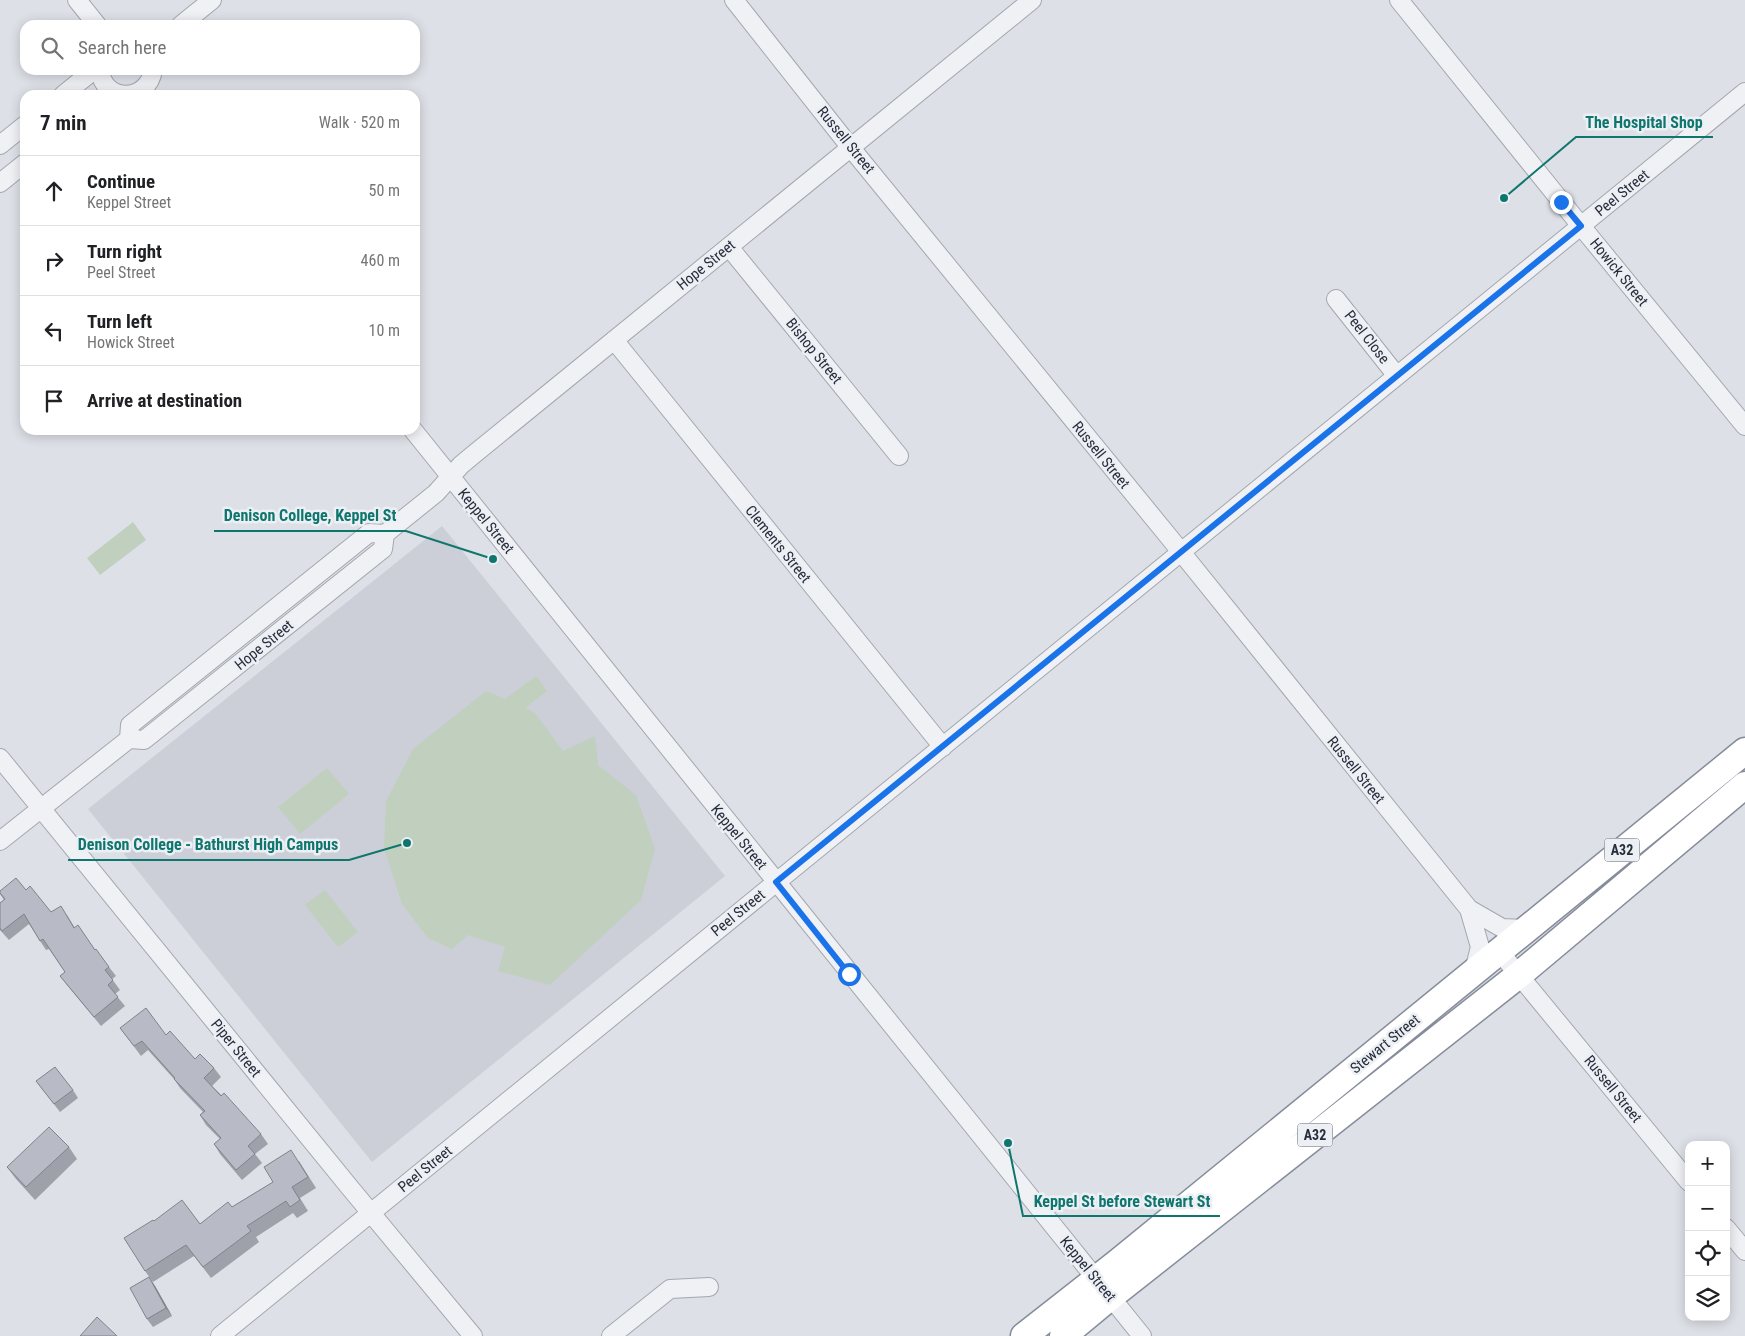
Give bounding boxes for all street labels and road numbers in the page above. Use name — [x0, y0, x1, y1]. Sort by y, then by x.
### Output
street label: Russell Street — [813, 103, 879, 177]
street label: Peel Street — [1591, 166, 1653, 220]
street label: Howick Street — [1586, 234, 1652, 310]
street label: Hope Street — [673, 236, 739, 294]
street label: Peel Close — [1341, 307, 1393, 367]
street label: Bishop Street — [782, 315, 846, 387]
street label: Russell Street — [1068, 418, 1134, 492]
street label: Keppel Street — [454, 485, 518, 557]
street label: Clements Street — [741, 502, 815, 586]
street label: Hope Street — [231, 616, 297, 674]
street label: Russell Street — [1323, 733, 1389, 807]
street label: Keppel Street — [707, 801, 771, 873]
road number: A32 — [1604, 838, 1640, 862]
street label: Peel Street — [707, 886, 769, 940]
street label: Stewart Street — [1347, 1011, 1423, 1077]
street label: Piper Street — [207, 1015, 265, 1081]
street label: Russell Street — [1580, 1052, 1646, 1126]
road number: A32 — [1298, 1124, 1332, 1146]
street label: Peel Street — [394, 1142, 456, 1196]
street label: Keppel Street — [1056, 1233, 1120, 1305]

